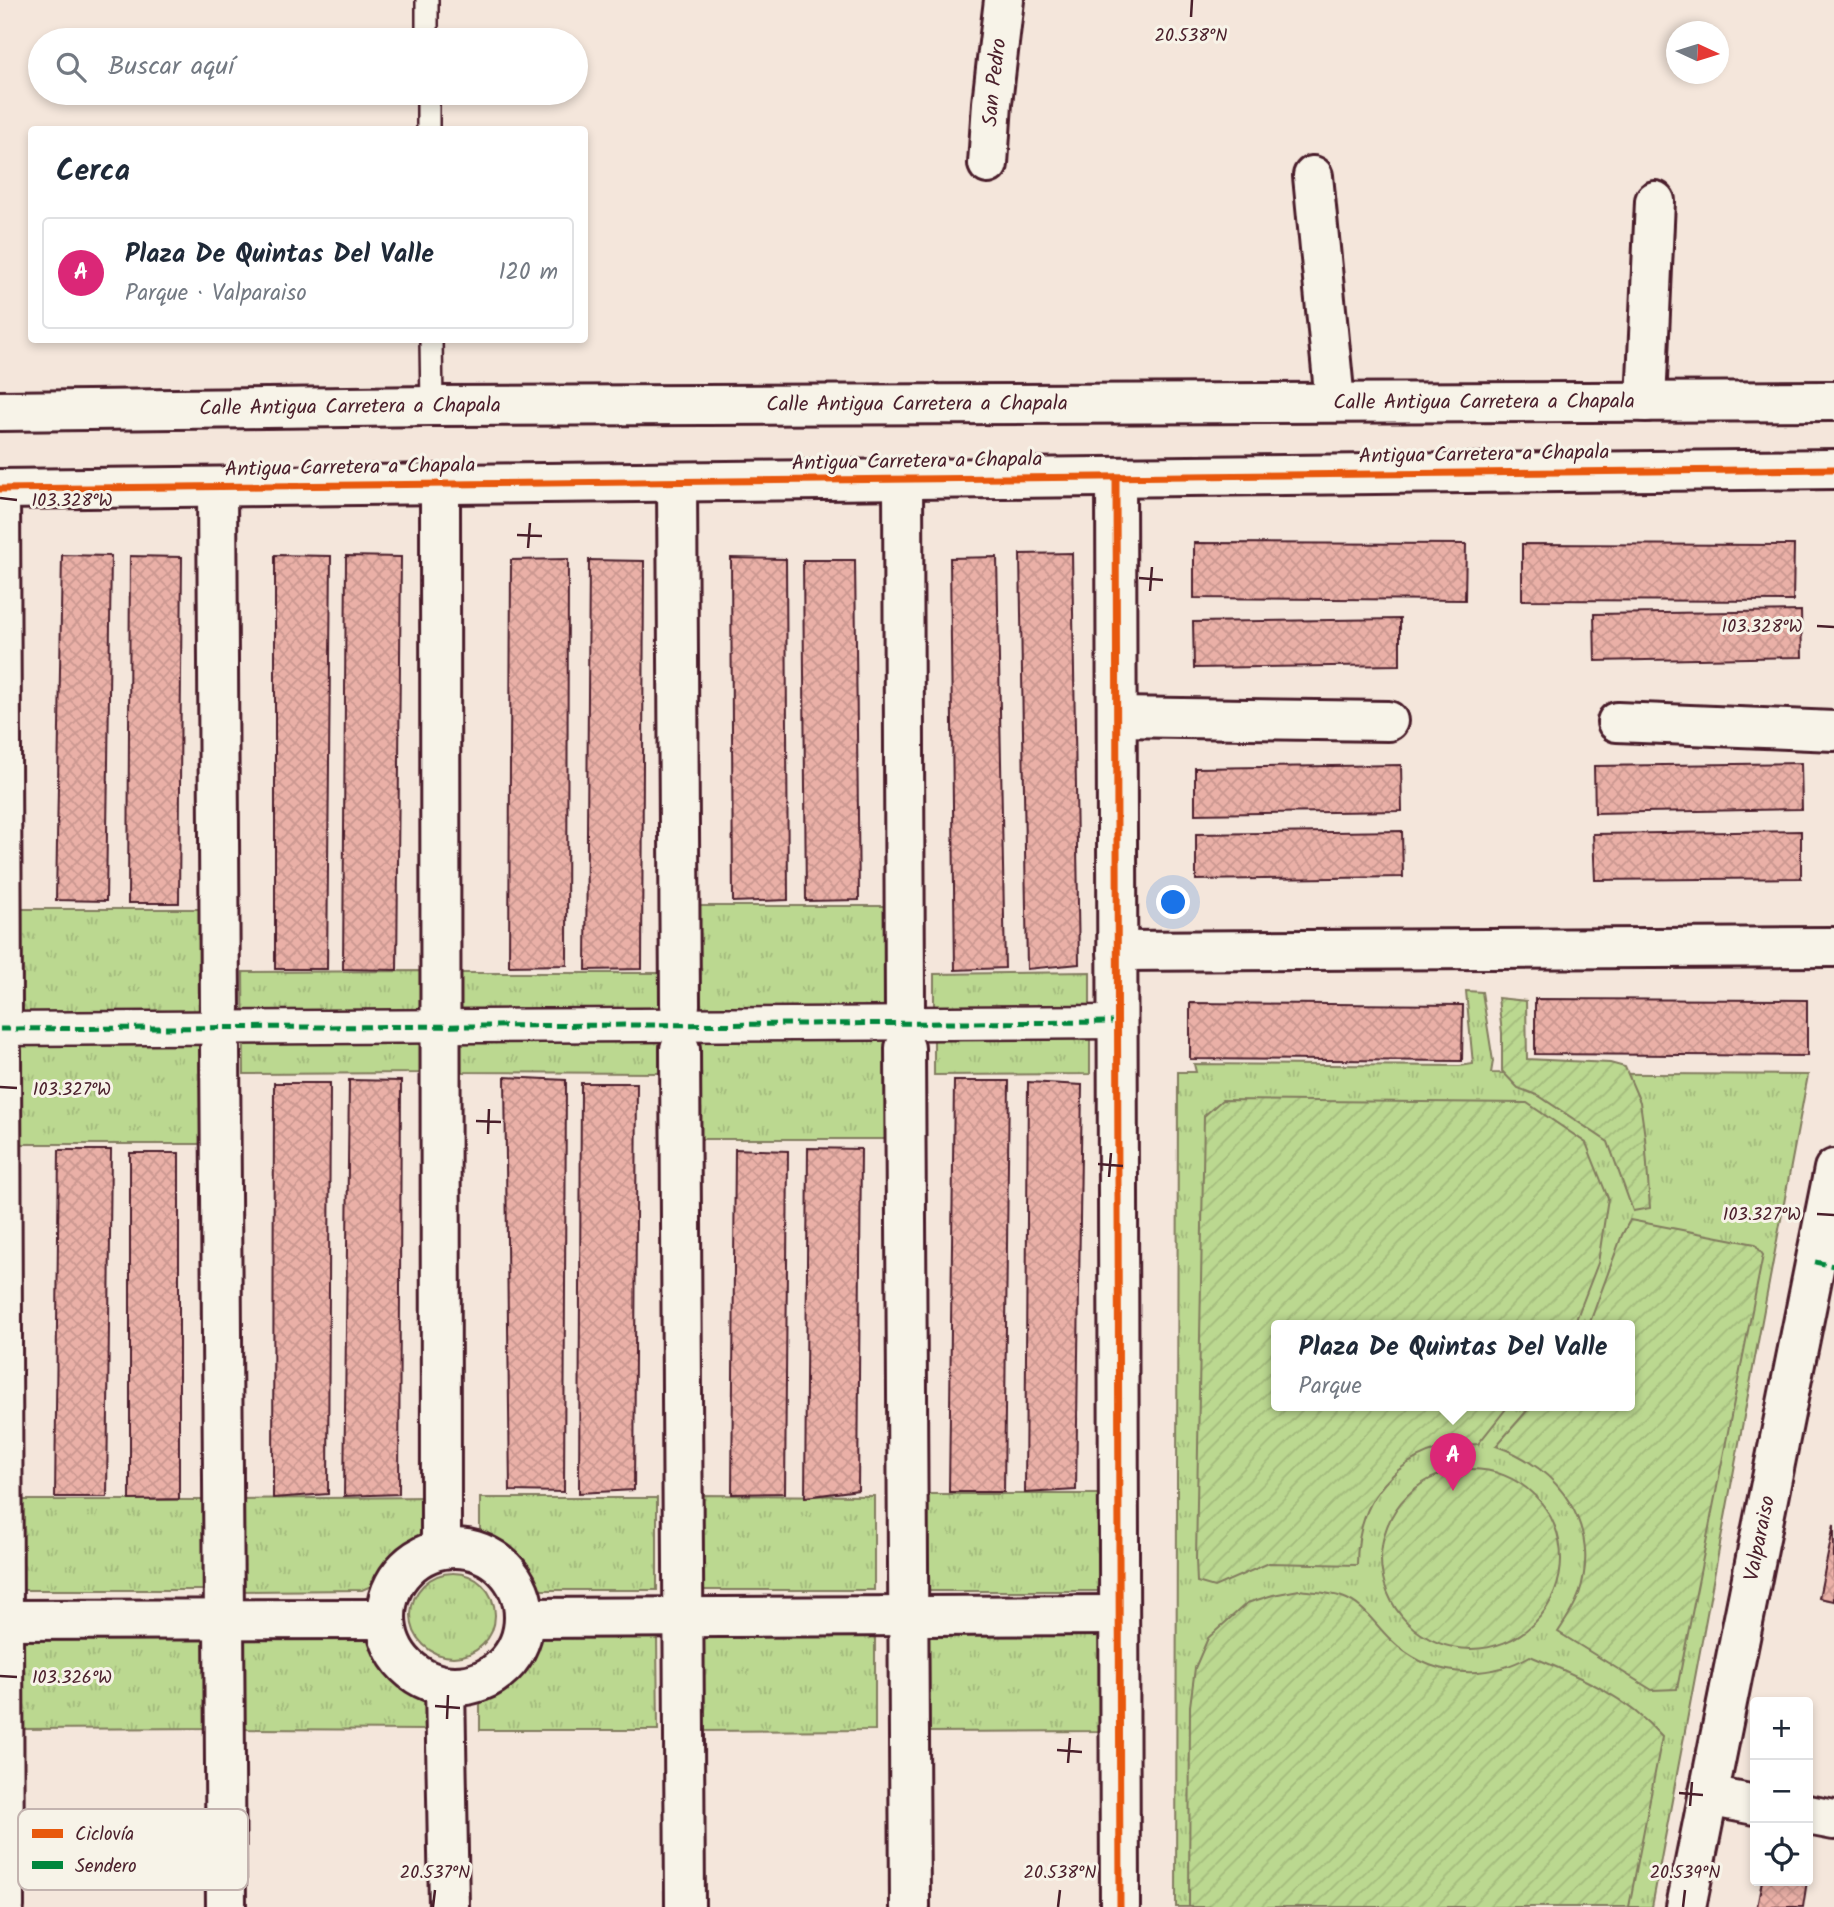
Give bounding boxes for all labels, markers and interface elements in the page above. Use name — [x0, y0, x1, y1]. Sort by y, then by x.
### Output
north arrow — [1666, 21, 1729, 84]
text: 20.538°N — [1155, 22, 1227, 51]
search box — [28, 28, 588, 105]
street label: San Pedro — [974, 36, 1016, 127]
text: Buscar aquí — [108, 46, 234, 88]
icon: search — [52, 48, 90, 86]
text: Cerca — [56, 148, 130, 196]
text: Plaza De Quintas Del Valle — [125, 234, 434, 276]
text: A — [74, 255, 88, 291]
text: 120 m — [498, 255, 558, 291]
text: Parque · Valparaiso — [125, 276, 307, 312]
street label: Calle Antigua Carretera a Chapala — [1333, 385, 1635, 419]
street label: Calle Antigua Carretera a Chapala — [766, 387, 1068, 421]
street label: Calle Antigua Carretera a Chapala — [199, 389, 501, 425]
street label: Antigua Carretera a Chapala — [1358, 436, 1610, 474]
street label: Antigua Carretera a Chapala — [791, 443, 1043, 481]
street label: Antigua Carretera a Chapala — [224, 449, 476, 487]
text: 103.328°W — [32, 487, 112, 516]
text: 103.328°W — [1722, 613, 1802, 642]
your location — [1156, 885, 1190, 919]
text: 103.327°W — [33, 1076, 111, 1105]
text: 103.327°W — [1723, 1201, 1801, 1230]
popup — [1271, 1320, 1635, 1411]
text: Plaza De Quintas Del Valle — [1299, 1327, 1607, 1369]
text: Parque — [1299, 1369, 1362, 1405]
pin: A — [1430, 1433, 1476, 1491]
street label: Valparaiso — [1735, 1493, 1785, 1584]
text: 103.326°W — [32, 1664, 112, 1693]
map controls — [1750, 1697, 1813, 1886]
button: + — [1750, 1697, 1813, 1760]
button: − — [1750, 1760, 1813, 1823]
legend — [18, 1809, 248, 1890]
text: Ciclovía — [75, 1820, 134, 1850]
button: locate — [1750, 1823, 1813, 1886]
text: Sendero — [75, 1852, 137, 1882]
text: 20.537°N — [400, 1859, 470, 1888]
text: 20.538°N — [1024, 1859, 1096, 1888]
text: 20.539°N — [1650, 1859, 1720, 1888]

